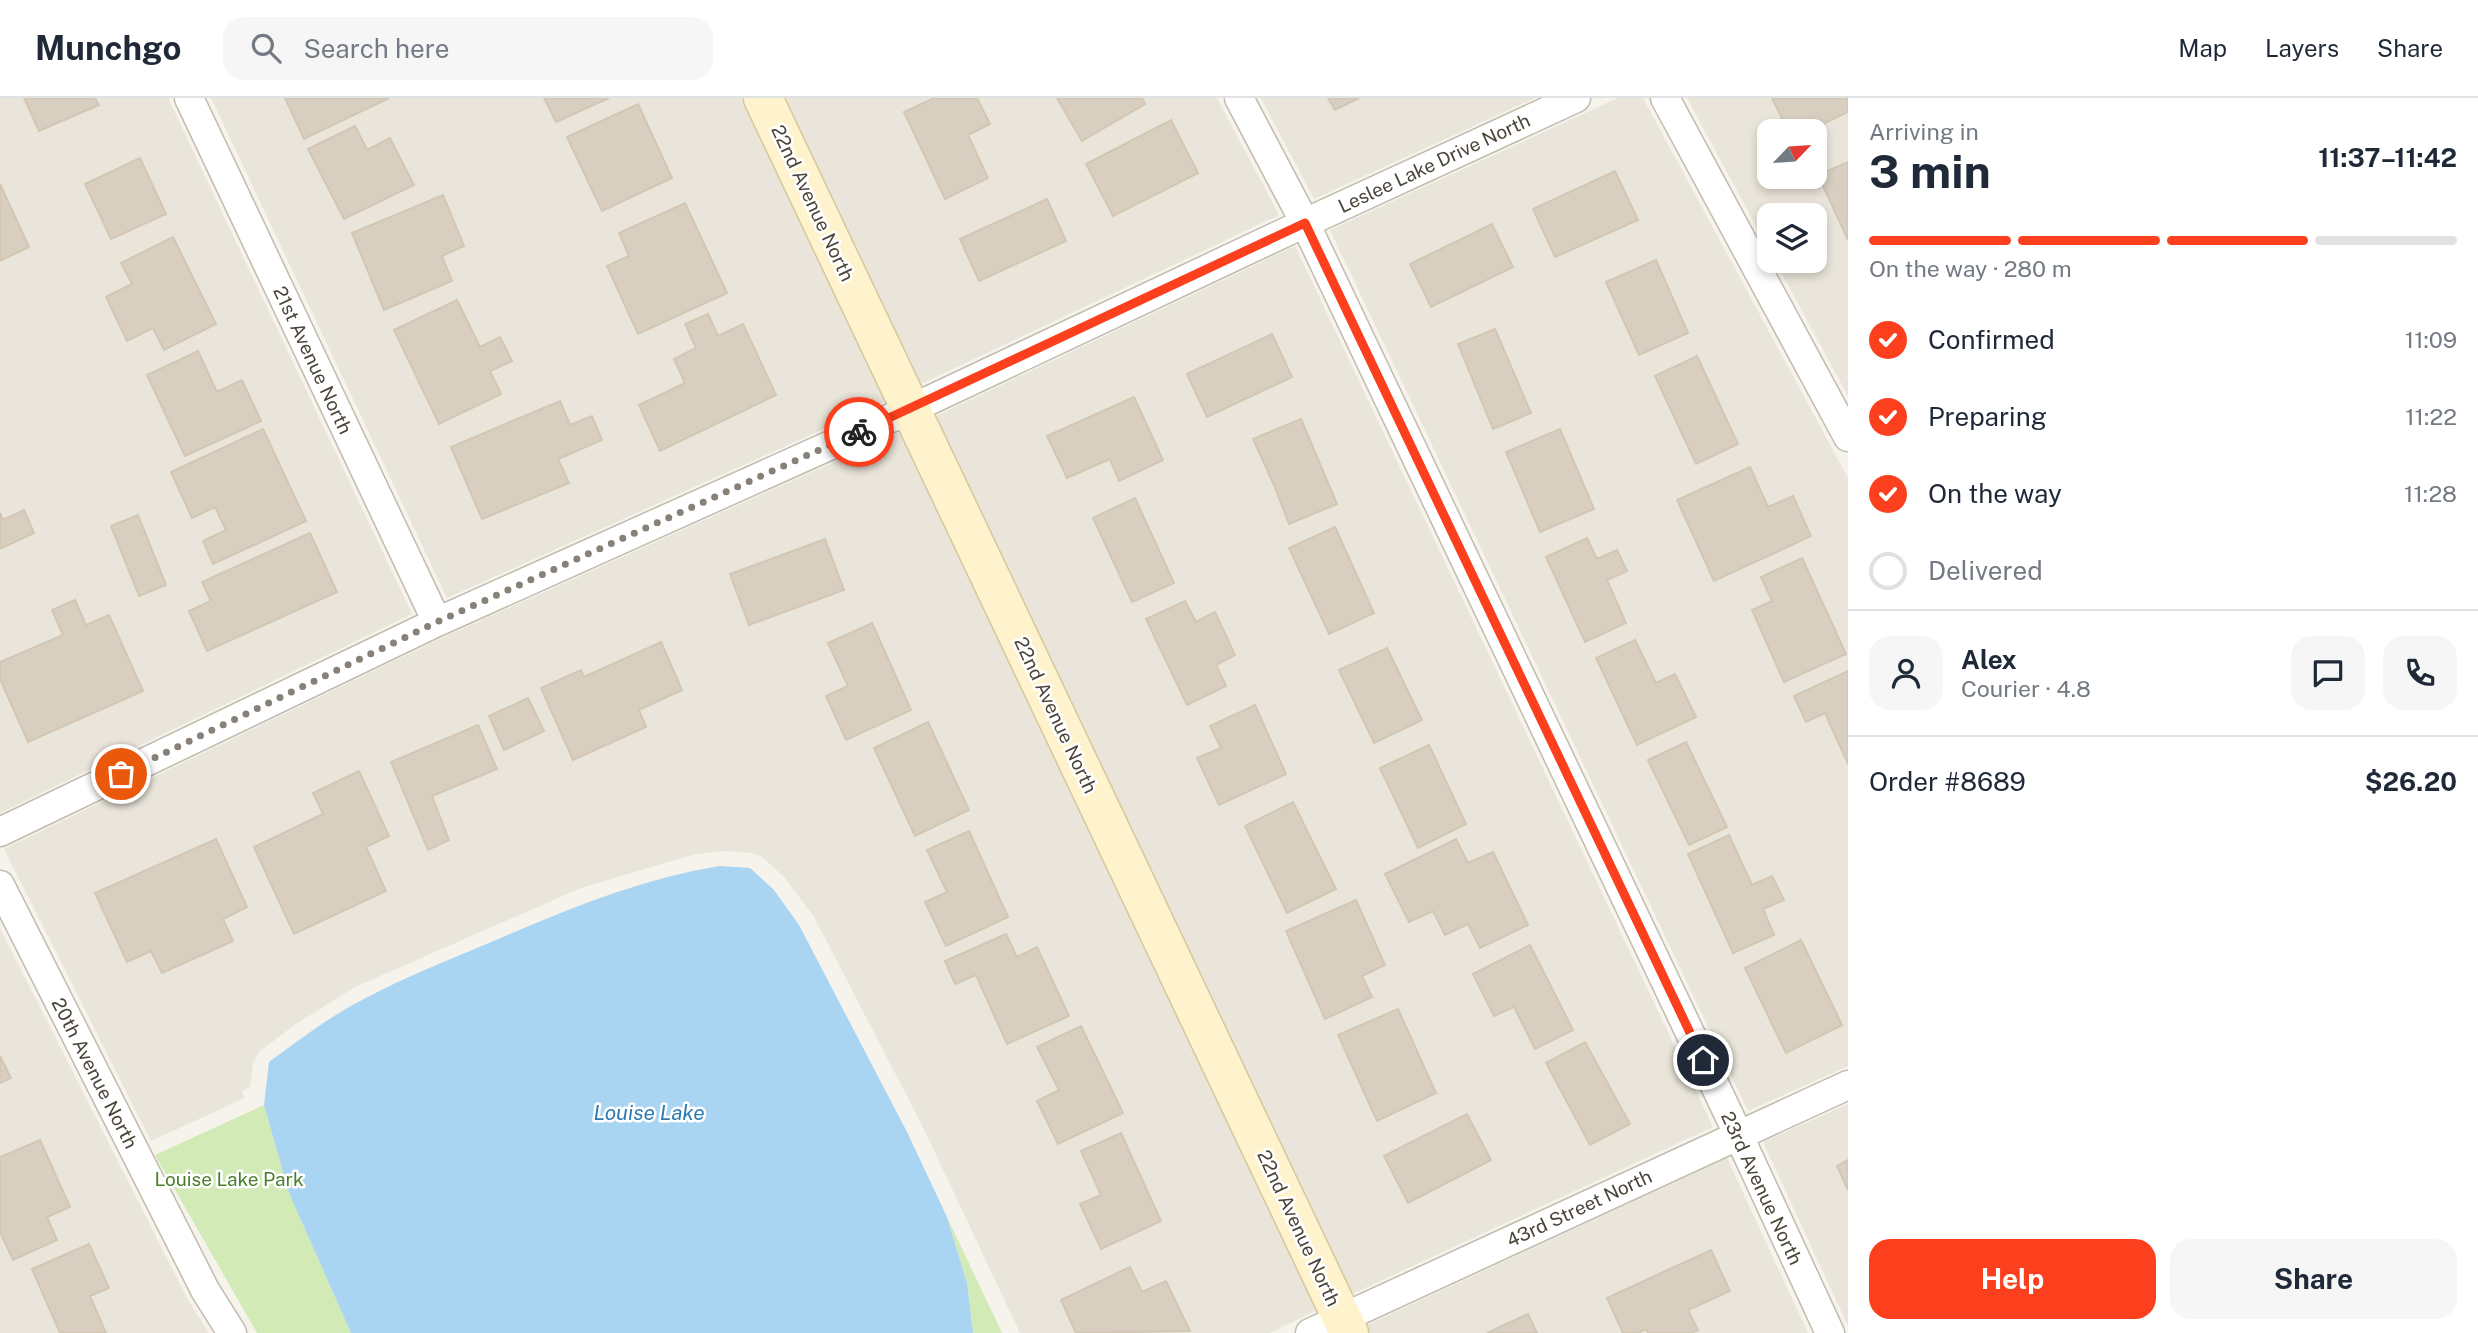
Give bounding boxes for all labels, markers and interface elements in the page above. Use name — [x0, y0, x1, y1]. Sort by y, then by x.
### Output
search box — [223, 17, 713, 80]
text: Munchgo — [35, 29, 181, 67]
icon: search — [247, 29, 285, 67]
text: Search here — [303, 33, 449, 64]
text: Map — [2178, 34, 2227, 62]
text: Layers — [2265, 34, 2339, 62]
text: Share — [2377, 34, 2443, 62]
street label: Leslee Lake Drive North — [1335, 109, 1533, 217]
text: Arriving in — [1869, 118, 1979, 145]
north arrow — [1757, 119, 1827, 189]
map controls — [1757, 119, 1827, 273]
street label: 22nd Avenue North — [767, 121, 859, 285]
text: 11:37–11:42 — [2318, 142, 2457, 173]
text: 3 min — [1869, 144, 1991, 198]
button: layers — [1757, 203, 1827, 273]
text: On the way · 280 m — [1869, 255, 2072, 282]
street label: 21st Avenue North — [269, 283, 357, 437]
icon: check — [1869, 321, 1907, 359]
text: Confirmed — [1928, 324, 2055, 355]
text: 11:09 — [2405, 326, 2457, 353]
courier — [824, 397, 894, 467]
icon: check — [1869, 398, 1907, 436]
text: Preparing — [1928, 401, 2047, 432]
text: 11:22 — [2405, 403, 2457, 430]
icon: bike — [840, 413, 878, 451]
icon: check — [1869, 475, 1907, 513]
text: On the way — [1928, 478, 2062, 509]
text: 11:28 — [2404, 480, 2457, 507]
text: Delivered — [1928, 555, 2043, 586]
street label: 22nd Avenue North — [1010, 633, 1102, 797]
button: person — [1869, 636, 1943, 710]
button: chat — [2291, 636, 2365, 710]
button: phone — [2383, 636, 2457, 710]
text: Alex — [1961, 644, 2017, 675]
text: Courier · 4.8 — [1961, 675, 2091, 702]
pin — [91, 744, 151, 804]
icon: bag — [102, 755, 140, 793]
text: Order #8689 — [1869, 766, 2026, 797]
text: $26.20 — [2365, 766, 2457, 797]
street label: 20th Avenue North — [47, 994, 143, 1152]
pin — [1673, 1030, 1733, 1090]
icon: home — [1684, 1041, 1722, 1079]
water label: Louise Lake — [593, 1100, 705, 1125]
street label: 23rd Avenue North — [1717, 1108, 1807, 1268]
street label: 22nd Avenue North — [1253, 1146, 1345, 1310]
street label: 43rd Street North — [1503, 1165, 1655, 1251]
park label: Louise Lake Park — [154, 1168, 304, 1190]
button: Help — [1869, 1239, 2156, 1319]
button: Share — [2170, 1239, 2457, 1319]

